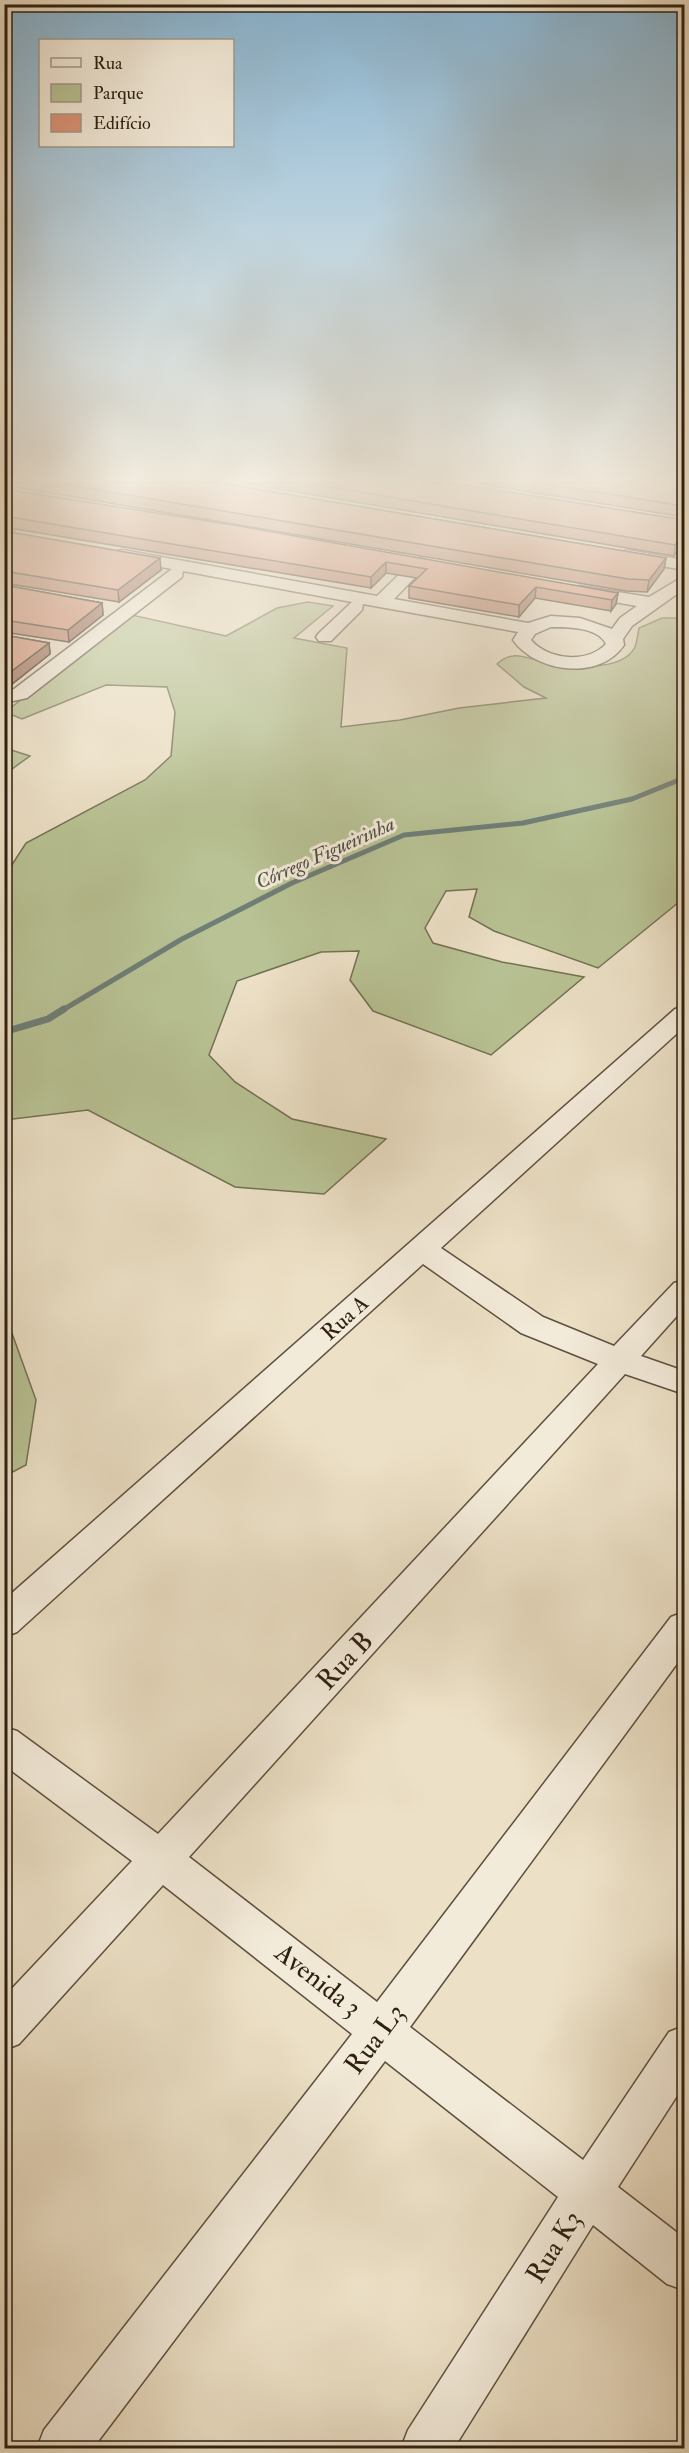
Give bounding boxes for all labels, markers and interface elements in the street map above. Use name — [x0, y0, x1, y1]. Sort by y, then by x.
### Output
legend — [39, 39, 234, 147]
text: Rua — [93, 52, 123, 75]
text: Parque — [93, 82, 144, 105]
text: Edifício — [93, 112, 151, 135]
water label: Córrego Figueirinha — [252, 811, 398, 895]
street label: Rua A — [315, 1289, 375, 1347]
street label: Rua B — [310, 1625, 380, 1697]
street label: Avenida 3 — [267, 1935, 368, 2024]
street label: Rua L3 — [338, 1997, 412, 2081]
street label: Rua K3 — [519, 2205, 589, 2289]

